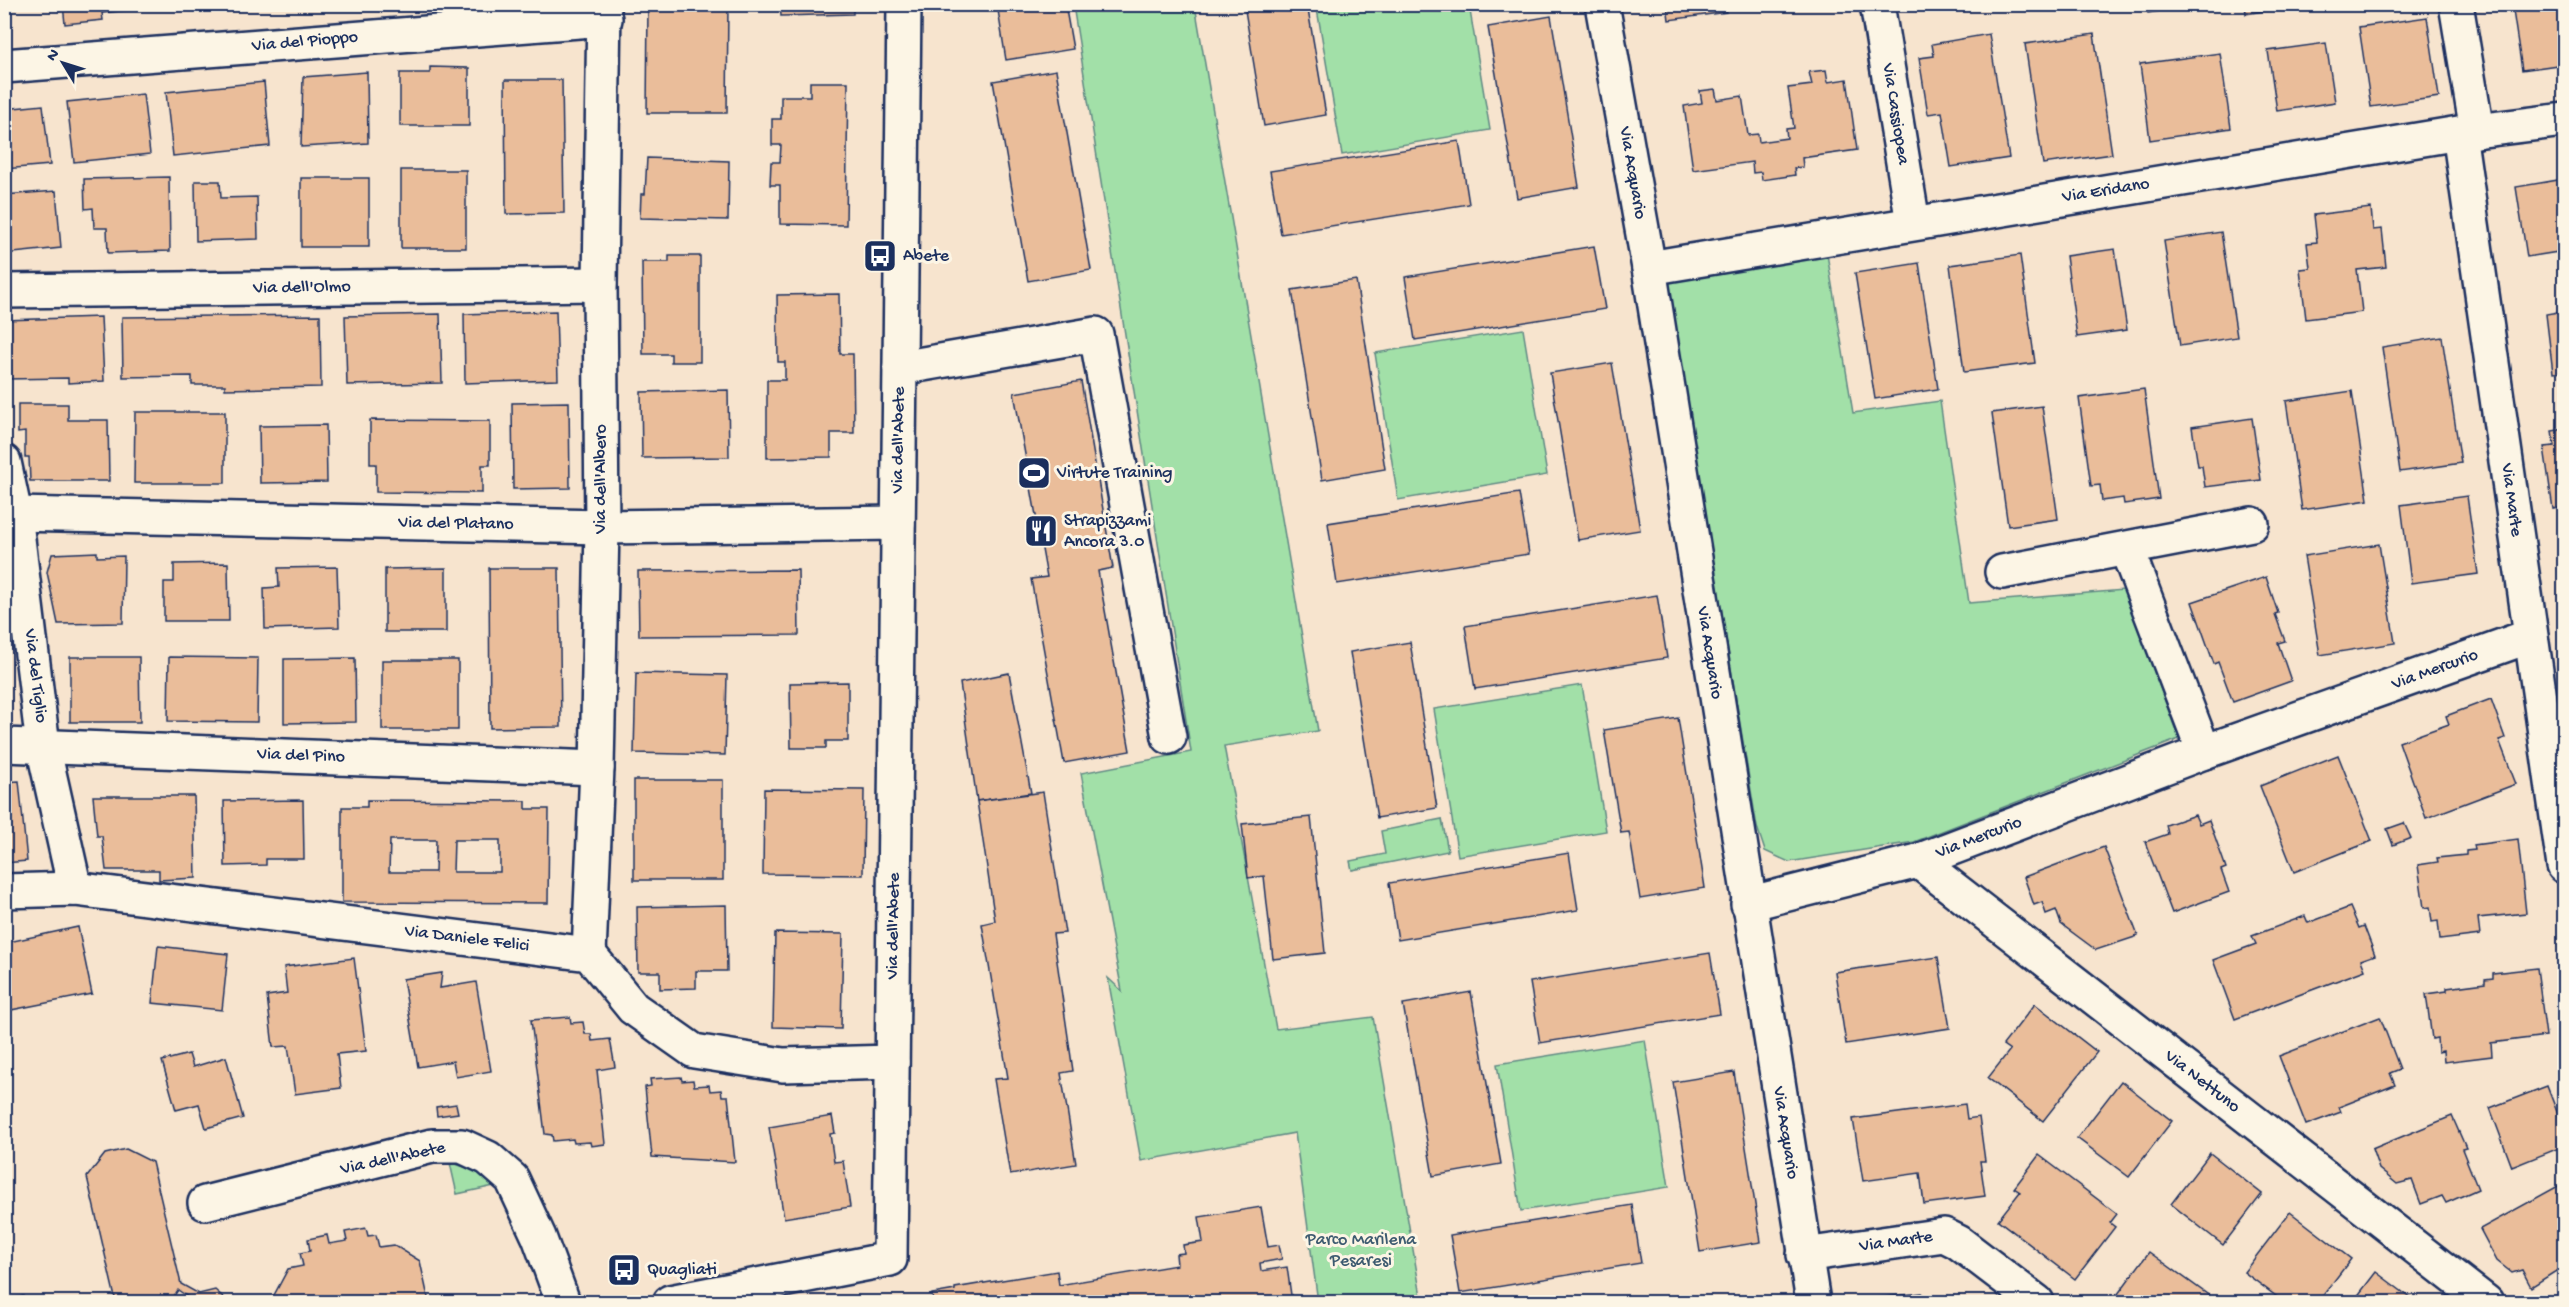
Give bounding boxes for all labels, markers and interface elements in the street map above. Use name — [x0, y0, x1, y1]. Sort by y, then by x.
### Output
street label: Via del Pioppo — [250, 27, 359, 57]
north arrow — [33, 33, 93, 93]
text: N — [43, 46, 65, 66]
street label: Via Cassiopea — [1876, 61, 1914, 167]
street label: Via Acquario — [1613, 124, 1650, 221]
street label: Via Eridano — [2060, 174, 2151, 208]
bus stop icon: Abete — [862, 238, 898, 274]
place label: Abete — [903, 246, 950, 267]
street label: Via dell'Olmo — [252, 277, 351, 299]
street label: Via dell'Abete — [888, 386, 910, 494]
street label: Via dell'Albero — [591, 424, 612, 535]
sports icon: Virtute Training — [1016, 455, 1052, 491]
street label: Via Marte — [2495, 461, 2527, 539]
place label: Virtute Training — [1056, 463, 1172, 484]
place label: Strapizzami Ancora 3.0 — [1064, 511, 1151, 553]
street label: Via del Platano — [397, 512, 514, 536]
restaurant icon: Strapizzami Ancora 3.0 — [1023, 513, 1059, 549]
street label: Via Acquario — [1691, 604, 1727, 701]
street label: Via del Tiglio — [19, 627, 51, 724]
street label: Via Mercurio — [2388, 645, 2481, 696]
street label: Via del Pino — [256, 744, 345, 768]
street label: Via Mercurio — [1932, 812, 2025, 864]
street label: Via dell'Abete — [883, 872, 905, 980]
street label: Via Daniele Felici — [402, 921, 531, 957]
street label: Via Nettuno — [2159, 1045, 2244, 1118]
street label: Via Acquario — [1767, 1084, 1803, 1181]
street label: Via dell'Abete — [338, 1138, 448, 1181]
street label: Via Marte — [1857, 1226, 1935, 1258]
park label: Parco Marilena Pesaresi — [1305, 1230, 1417, 1272]
bus stop icon: Quagliati — [606, 1252, 642, 1288]
place label: Quagliati — [647, 1260, 717, 1281]

